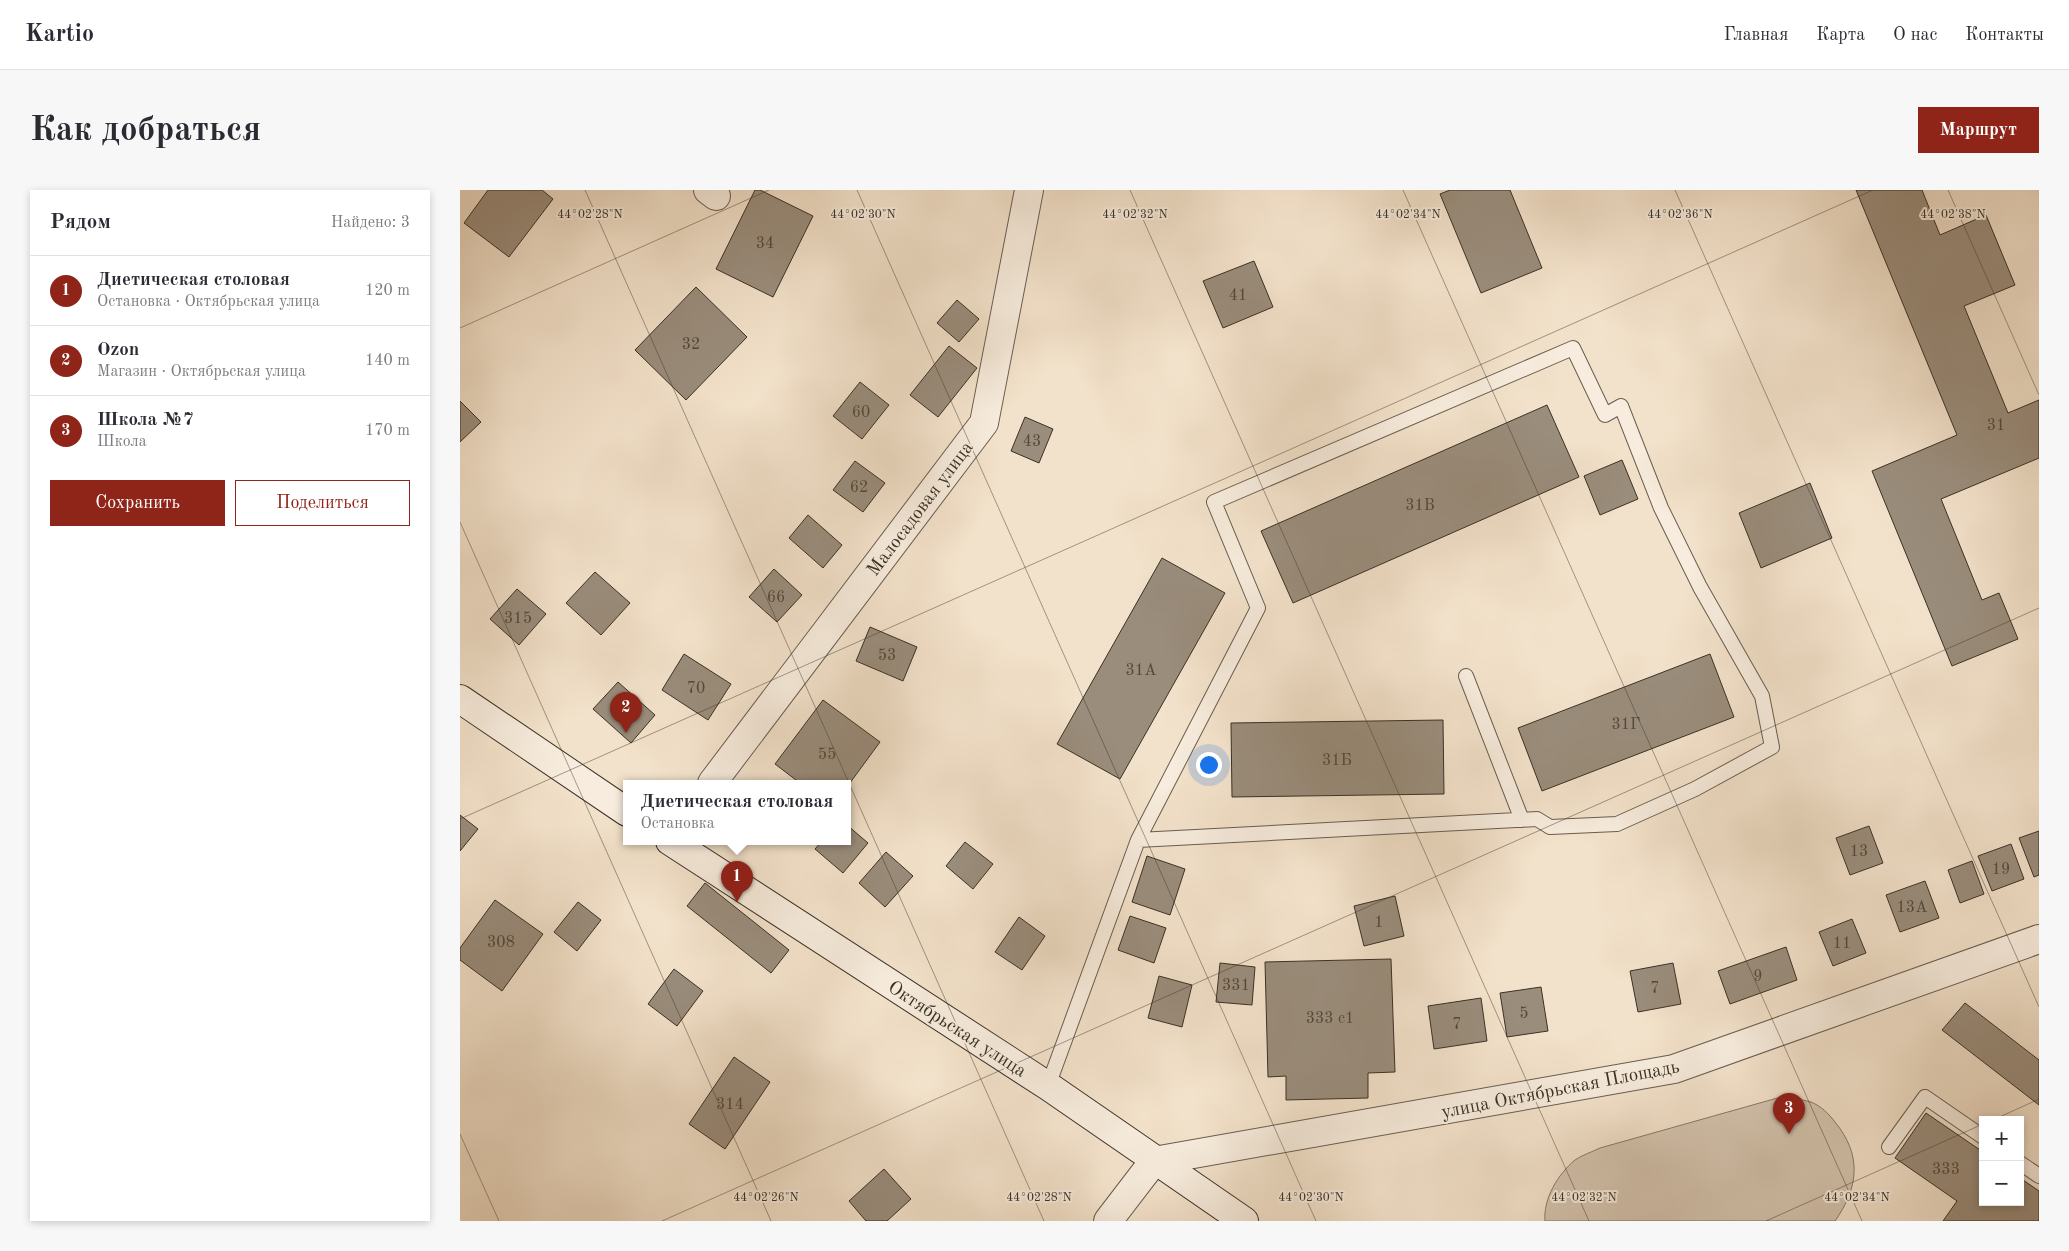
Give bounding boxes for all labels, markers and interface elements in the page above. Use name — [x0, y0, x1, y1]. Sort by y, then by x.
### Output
text: Kartio — [25, 23, 94, 47]
text: Главная — [1724, 26, 1788, 44]
text: Карта — [1816, 26, 1865, 44]
text: О нас — [1893, 26, 1937, 44]
text: Контакты — [1965, 26, 2044, 44]
button: Маршрут — [1918, 107, 2039, 153]
text: Как добраться — [30, 113, 261, 148]
text: 44°02'28"N — [557, 209, 623, 221]
text: 44°02'30"N — [830, 209, 896, 221]
text: 44°02'32"N — [1102, 209, 1168, 221]
text: 44°02'34"N — [1375, 209, 1441, 221]
text: 44°02'36"N — [1647, 209, 1713, 221]
text: 44°02'38"N — [1920, 209, 1986, 221]
text: Рядом — [50, 212, 111, 233]
text: Найдено: 3 — [331, 215, 410, 231]
house number: 34 — [756, 236, 774, 252]
text: Диетическая столовая — [97, 271, 290, 290]
text: 1 — [61, 283, 71, 299]
text: 120 m — [365, 283, 410, 299]
house number: 41 — [1229, 288, 1247, 304]
text: Остановка · Октябрьская улица — [97, 294, 320, 310]
house number: 32 — [682, 337, 700, 353]
text: Ozon — [97, 341, 139, 360]
text: 2 — [61, 353, 71, 369]
text: 140 m — [365, 353, 410, 369]
text: Магазин · Октябрьская улица — [97, 364, 306, 380]
house number: 60 — [852, 405, 870, 421]
text: Школа №7 — [97, 411, 194, 430]
house number: 31 — [1987, 418, 2005, 434]
text: 3 — [61, 423, 71, 439]
text: 170 m — [365, 423, 410, 439]
text: Школа — [97, 434, 147, 450]
house number: 43 — [1023, 434, 1041, 450]
street label: Малосадовая улица — [864, 438, 978, 580]
button: Сохранить — [50, 480, 225, 526]
button: Поделиться — [235, 480, 410, 526]
house number: 62 — [850, 480, 868, 496]
house number: 31В — [1405, 498, 1435, 514]
house number: 66 — [767, 590, 785, 606]
house number: 315 — [504, 611, 532, 627]
house number: 53 — [878, 648, 896, 664]
house number: 31А — [1126, 663, 1156, 679]
house number: 70 — [687, 681, 705, 697]
pin: 2 — [610, 692, 642, 733]
house number: 31Г — [1612, 717, 1640, 733]
house number: 55 — [818, 747, 836, 763]
your location — [1196, 752, 1222, 778]
house number: 31Б — [1322, 753, 1352, 769]
popup — [623, 780, 851, 845]
text: Диетическая столовая — [641, 793, 833, 812]
text: Остановка — [641, 816, 715, 832]
house number: 13 — [1850, 844, 1868, 860]
pin: 1 — [721, 861, 753, 902]
house number: 19 — [1992, 862, 2010, 878]
house number: 13А — [1897, 900, 1927, 916]
house number: 1 — [1374, 915, 1384, 931]
house number: 308 — [487, 935, 515, 951]
house number: 11 — [1833, 936, 1851, 952]
house number: 9 — [1753, 969, 1763, 985]
street label: Октябрьская улица — [884, 978, 1030, 1082]
house number: 331 — [1222, 978, 1250, 994]
house number: 7 — [1650, 981, 1660, 997]
house number: 5 — [1519, 1006, 1529, 1022]
house number: 333 с1 — [1306, 1011, 1354, 1027]
house number: 7 — [1452, 1017, 1462, 1033]
street label: улица Октябрьская Площадь — [1440, 1058, 1681, 1123]
pin: 3 — [1773, 1093, 1805, 1134]
house number: 314 — [716, 1097, 744, 1113]
map controls — [1979, 1116, 2024, 1206]
button: + — [1979, 1116, 2024, 1161]
button: − — [1979, 1161, 2024, 1206]
house number: 333 — [1932, 1162, 1960, 1178]
text: 44°02'26"N — [733, 1192, 799, 1204]
text: 44°02'28"N — [1006, 1192, 1072, 1204]
text: 44°02'30"N — [1278, 1192, 1344, 1204]
text: 44°02'32"N — [1551, 1192, 1617, 1204]
text: 44°02'34"N — [1824, 1192, 1890, 1204]

